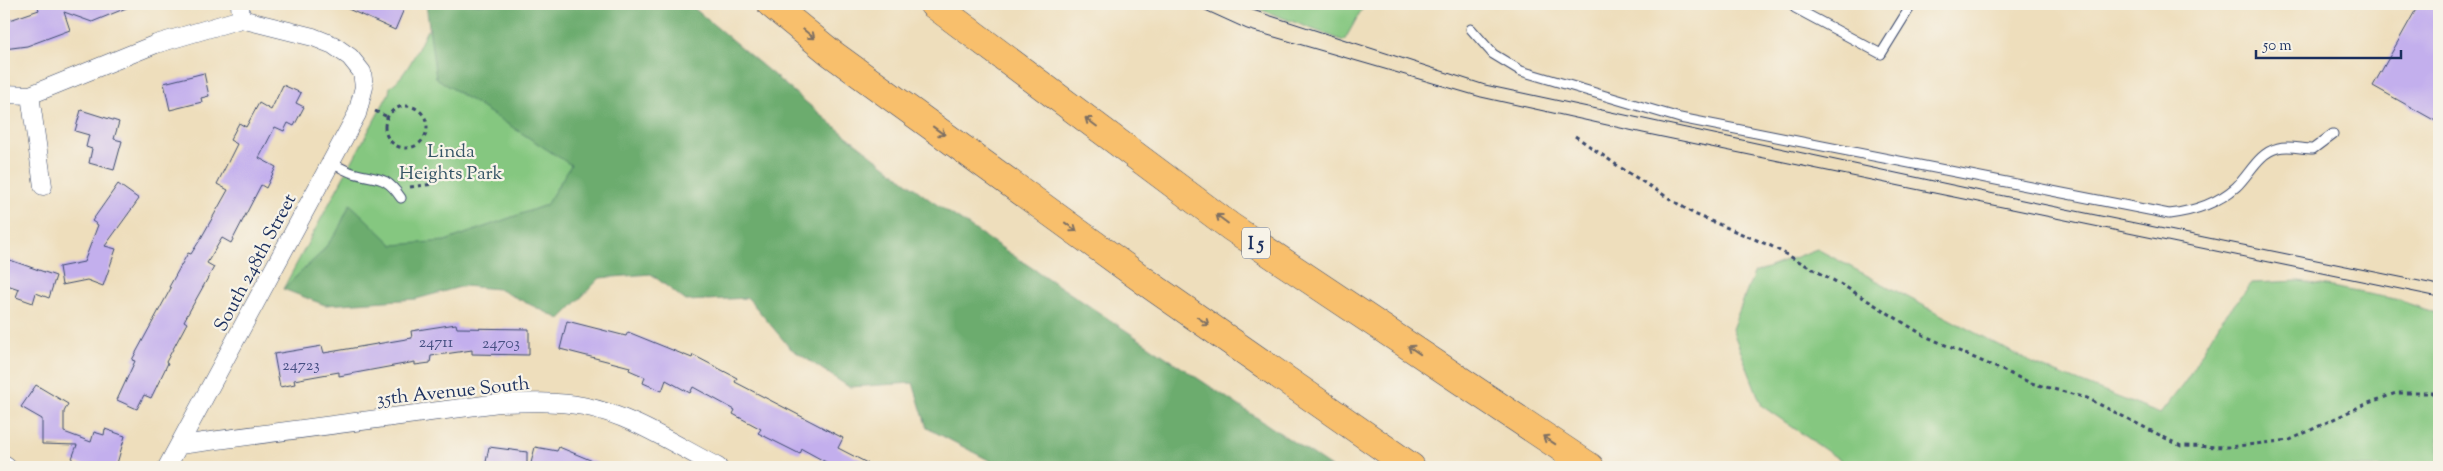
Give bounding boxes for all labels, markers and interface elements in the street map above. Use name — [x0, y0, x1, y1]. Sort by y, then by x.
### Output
scale bar — [2256, 28, 2400, 60]
one-way arrow — [802, 29, 815, 40]
text: 50 m — [2262, 36, 2292, 57]
one-way arrow — [1085, 117, 1098, 128]
one-way arrow — [932, 126, 946, 136]
park label: Linda Heights Park — [399, 139, 504, 188]
street label: South 248th Street — [208, 189, 304, 337]
one-way arrow — [1216, 214, 1229, 225]
one-way arrow — [1064, 221, 1077, 232]
road number: I 5 — [1242, 228, 1270, 258]
one-way arrow — [1196, 316, 1210, 326]
house number: 24711 — [419, 332, 454, 355]
house number: 24703 — [482, 333, 520, 356]
one-way arrow — [1407, 345, 1421, 355]
house number: 24723 — [282, 355, 320, 378]
street label: 35th Avenue South — [375, 371, 531, 414]
one-way arrow — [1542, 435, 1556, 446]

